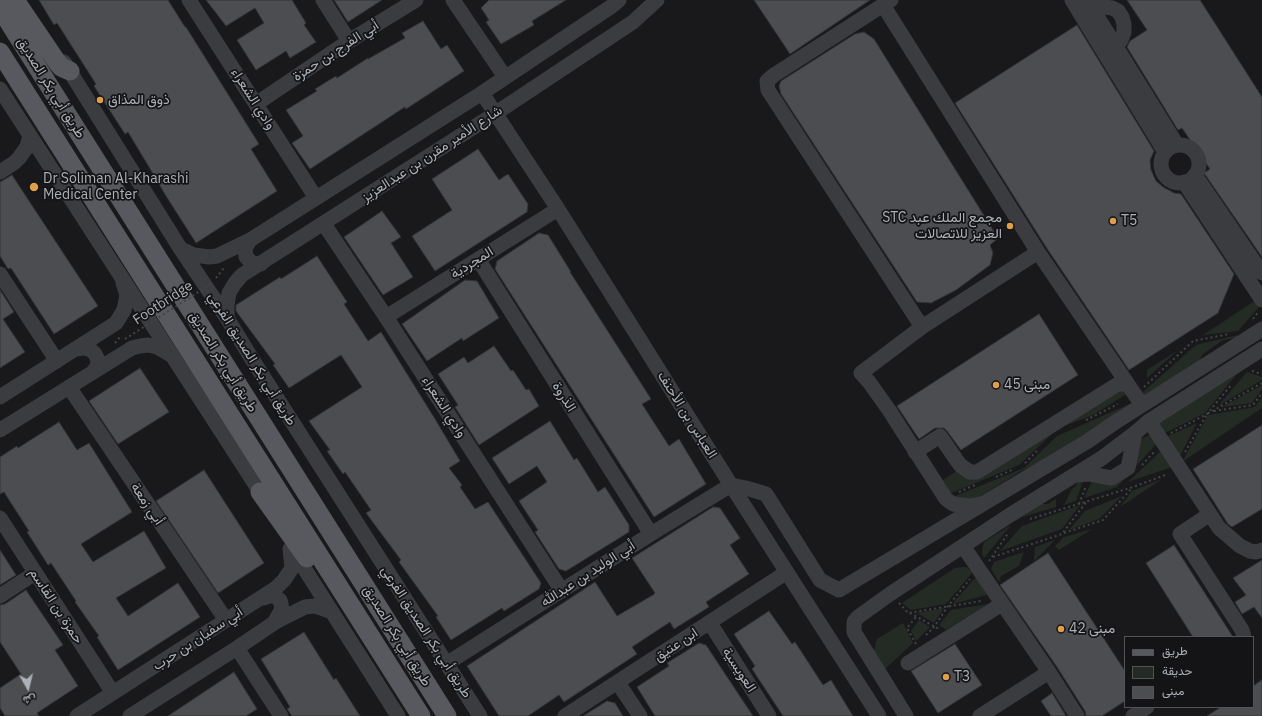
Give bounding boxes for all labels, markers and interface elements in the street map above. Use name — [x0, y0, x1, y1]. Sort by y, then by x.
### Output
street label: أبي الفرج بن حمزة — [290, 17, 382, 85]
street label: طريق أبي بكر الصديق — [13, 34, 89, 142]
street label: وادي الشعراء — [227, 65, 279, 133]
place label: ذوق المذاق — [108, 92, 170, 108]
marker: ذوق المذاق — [95, 95, 105, 105]
street label: شارع الأمير مقرن بن عبدالعزيز — [358, 102, 506, 206]
place label: Dr Soliman Al-Kharashi Medical Center — [43, 171, 188, 204]
marker: Dr Soliman Al-Kharashi Medical Center — [28, 181, 40, 193]
place label: STC مجمع الملك عبد العزيز للاتصالات — [882, 210, 1002, 242]
place label: T5 — [1121, 213, 1137, 229]
marker: T5 — [1108, 216, 1118, 226]
marker: STC مجمع الملك عبد العزيز للاتصالات — [1005, 221, 1015, 231]
street label: المجردية — [447, 243, 497, 283]
street label: Footbridge — [130, 277, 196, 329]
street label: طريق أبي بكر الصديق الفرعي — [204, 289, 300, 429]
street label: طريق أبي بكر الصديق — [185, 308, 261, 416]
street label: العباس بن الأحنف — [654, 368, 720, 462]
street label: وادي الشعراء — [418, 373, 470, 441]
place label: مبنى 45 — [1004, 377, 1050, 393]
street label: الذروة — [548, 379, 580, 415]
marker: مبنى 45 — [991, 380, 1001, 390]
street label: أبي زمعة — [127, 480, 167, 528]
street label: أبي الوليد بن عبدالله — [538, 537, 638, 611]
street label: طريق أبي بكر الصديق الفرعي — [377, 563, 475, 701]
street label: حمزة بن القاسم — [25, 565, 87, 647]
street label: طريق أبي بكر الصديق — [359, 582, 435, 690]
street label: أبي سفيان بن حرب — [150, 604, 246, 674]
place label: مبنى 42 — [1069, 621, 1115, 637]
marker: مبنى 42 — [1056, 624, 1066, 634]
street label: ابن عتيق — [651, 625, 701, 665]
legend — [1124, 636, 1254, 708]
text: طريق — [1162, 643, 1187, 658]
street label: العويسية — [718, 644, 760, 696]
text: حديقة — [1162, 663, 1192, 678]
north arrow — [8, 668, 48, 708]
place label: T3 — [954, 669, 970, 685]
marker: T3 — [941, 672, 951, 682]
text: مبنى — [1162, 683, 1184, 698]
text: ش — [22, 692, 37, 708]

